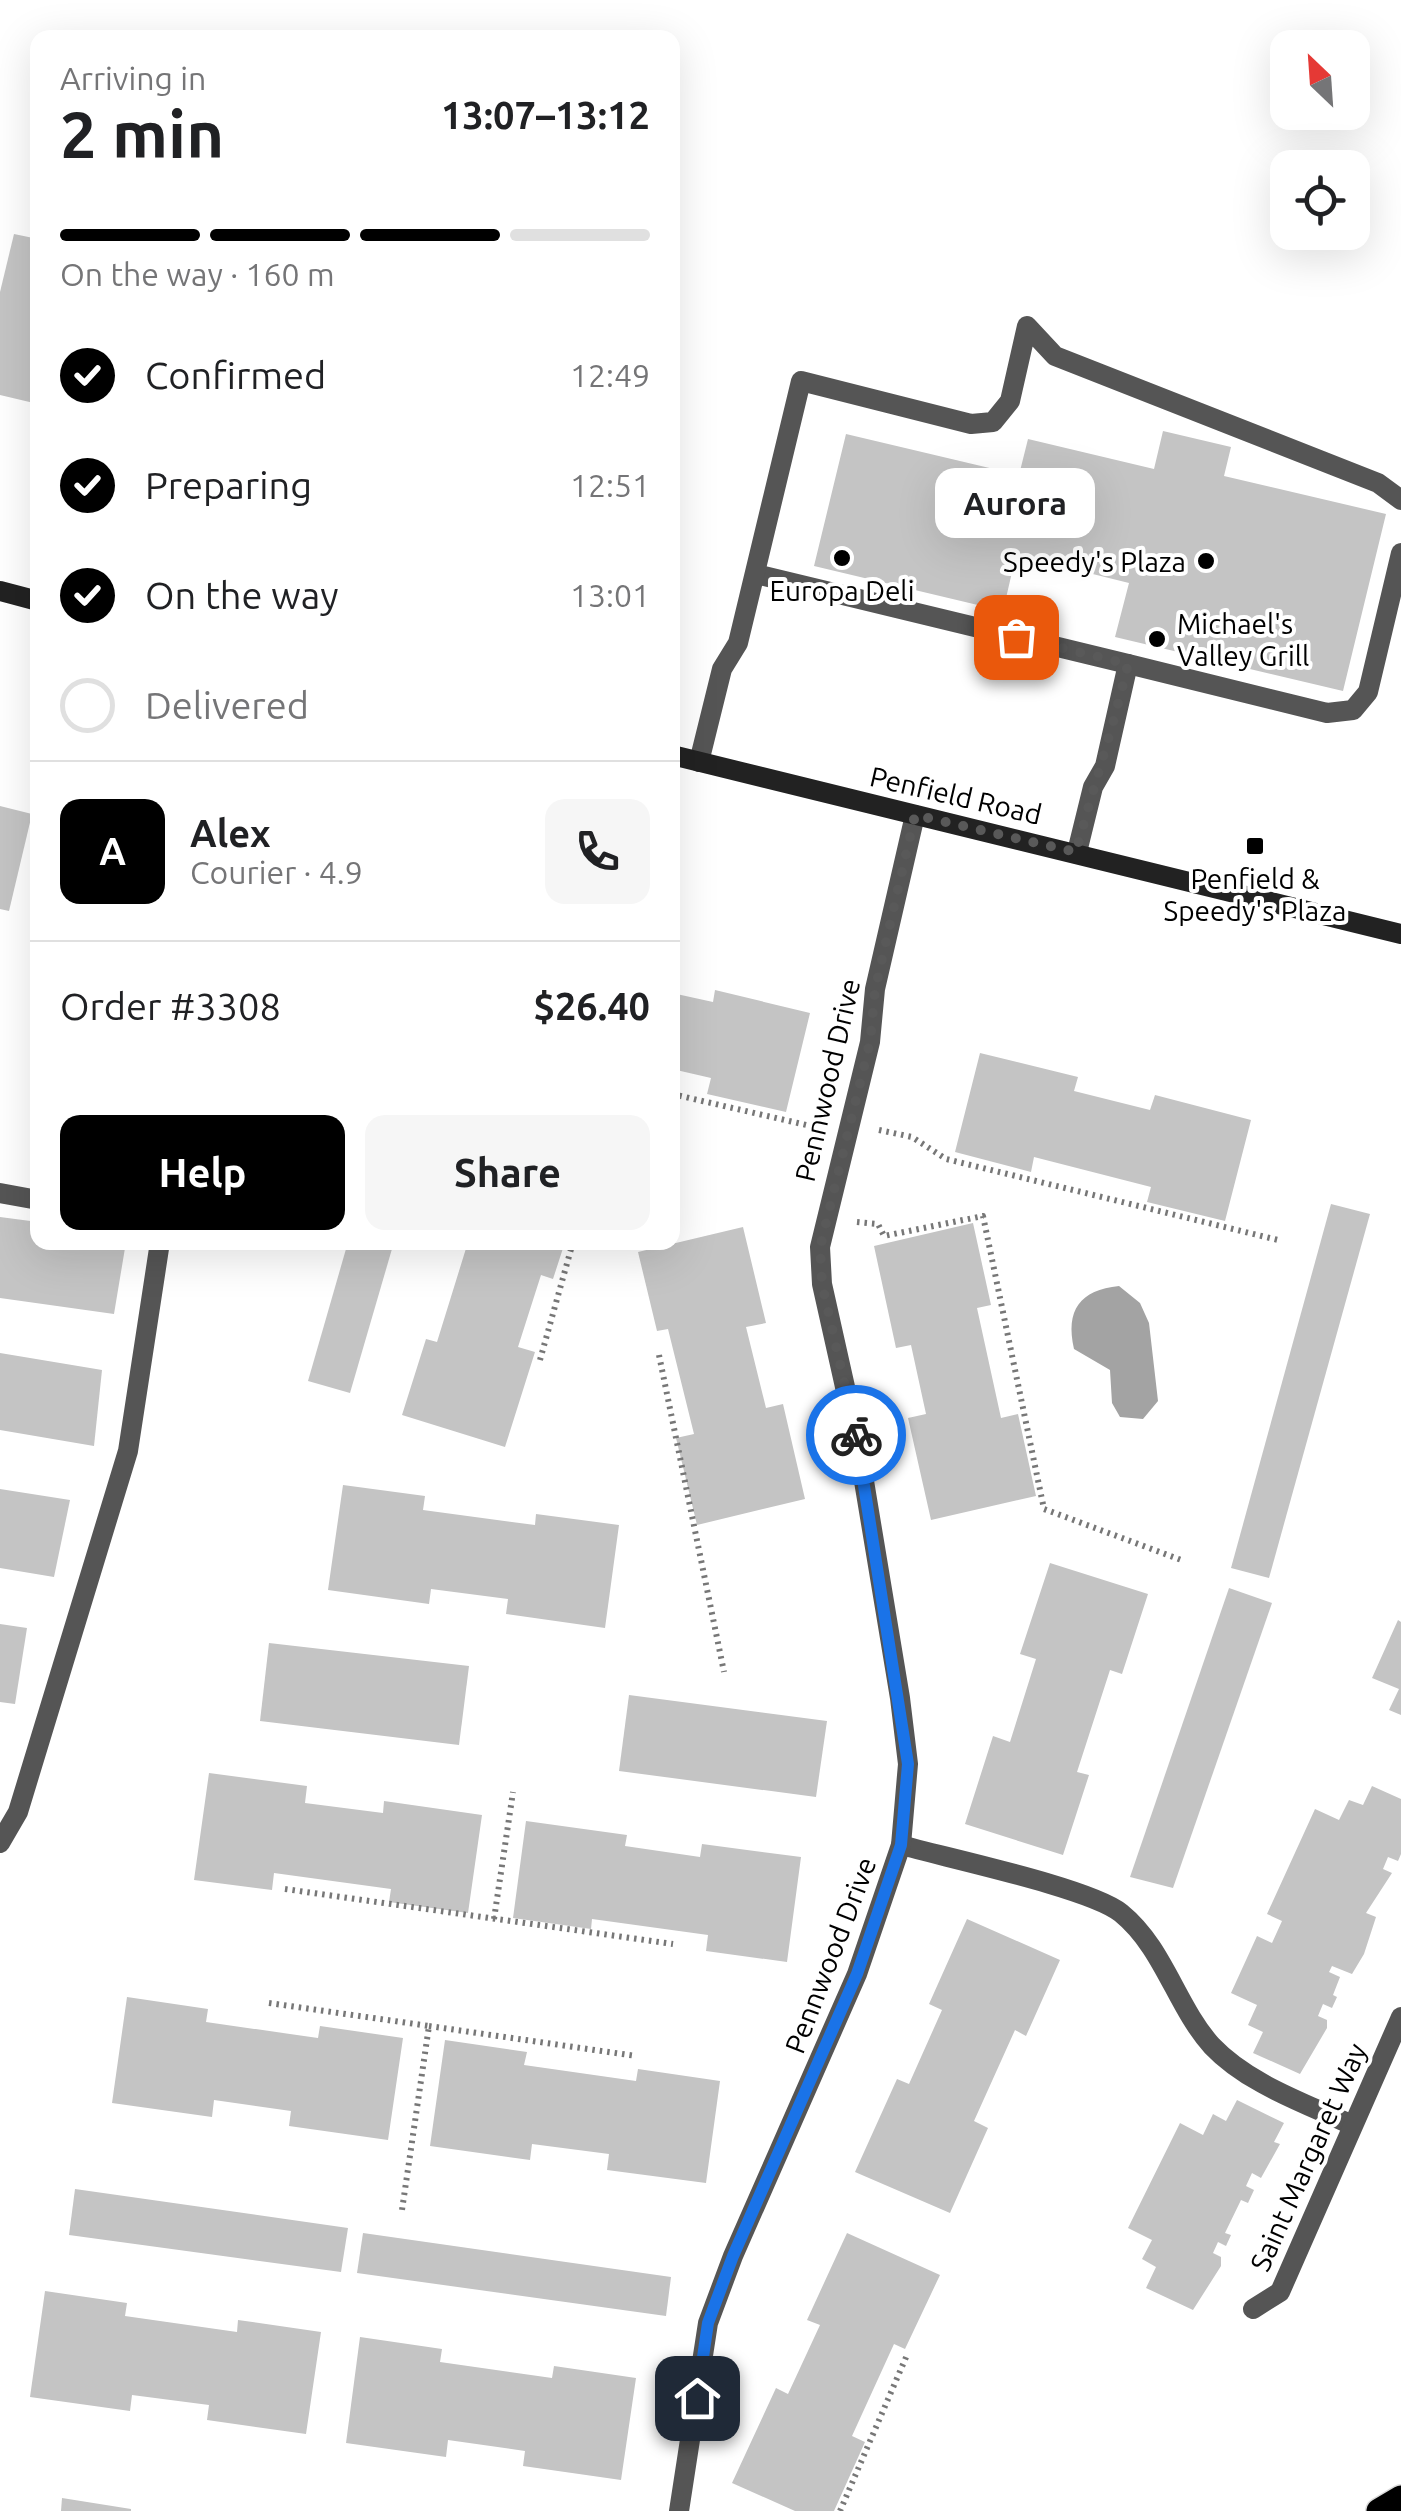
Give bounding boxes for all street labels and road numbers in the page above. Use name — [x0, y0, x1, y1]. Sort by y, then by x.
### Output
street label: Penfield Road — [867, 760, 1045, 830]
street label: Pennwood Drive — [789, 976, 865, 1184]
street label: Pennwood Drive — [778, 1853, 882, 2057]
street label: Saint Margaret Way — [1244, 2038, 1372, 2276]

